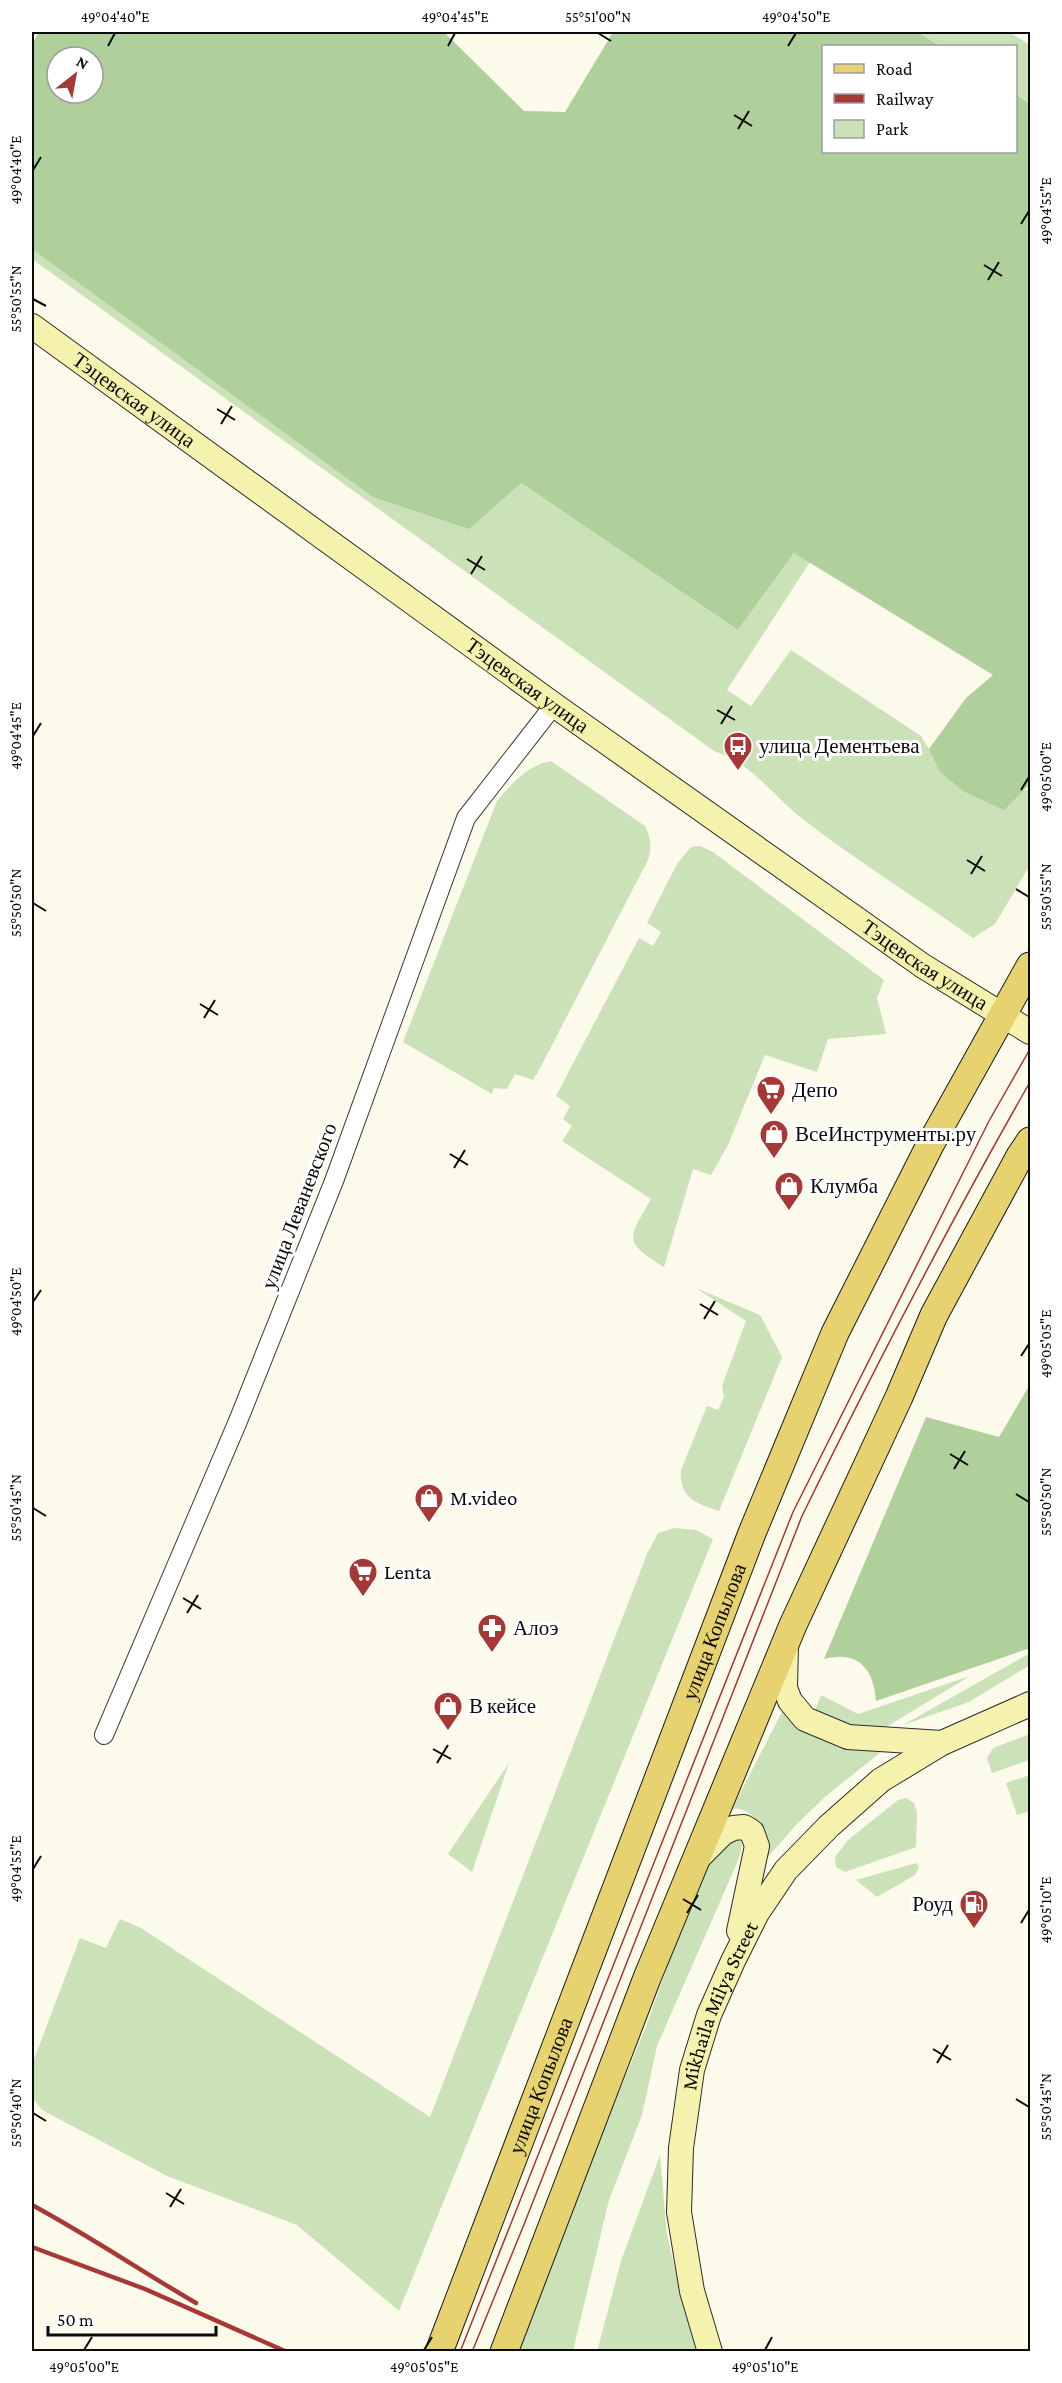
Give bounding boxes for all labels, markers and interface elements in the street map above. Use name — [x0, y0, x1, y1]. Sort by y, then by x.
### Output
text: 49°04'40"E — [81, 9, 149, 25]
text: 49°04'45"E — [421, 9, 489, 25]
text: 55°51'00"N — [565, 9, 631, 25]
text: 49°04'50"E — [762, 9, 830, 25]
north arrow — [45, 45, 105, 105]
legend — [822, 45, 1017, 153]
text: N — [73, 52, 92, 73]
text: Road — [876, 59, 913, 79]
text: Railway — [876, 89, 934, 109]
text: Park — [876, 119, 908, 139]
text: 49°04'40"E — [8, 136, 24, 204]
text: 49°04'55"E — [1038, 177, 1054, 245]
text: 55°50'55"N — [8, 265, 24, 333]
street label: Тэцевская улица — [68, 347, 201, 453]
street label: Тэцевская улица — [461, 633, 594, 738]
text: 49°04'45"E — [8, 702, 24, 770]
bus stop icon: улица Дементьева — [722, 730, 754, 772]
place label: улица Дементьева — [759, 734, 920, 758]
text: 49°05'00"E — [1038, 742, 1054, 812]
text: 55°50'55"N — [1038, 863, 1054, 931]
text: 55°50'50"N — [8, 869, 24, 937]
street label: Тэцевская улица — [857, 915, 993, 1015]
supermarket icon: Депо — [755, 1074, 787, 1116]
place label: Депо — [792, 1078, 838, 1102]
shop icon: ВсеИнструменты.ру — [758, 1118, 790, 1160]
street label: улица Леваневского — [256, 1120, 342, 1292]
place label: ВсеИнструменты.ру — [795, 1122, 977, 1146]
shop icon: Клумба — [773, 1170, 805, 1212]
place label: Клумба — [810, 1174, 879, 1198]
text: 49°04'50"E — [8, 1268, 24, 1336]
text: 49°05'05"E — [1038, 1310, 1054, 1378]
text: 55°50'50"N — [1038, 1468, 1054, 1536]
text: 55°50'45"N — [8, 1474, 24, 1542]
shop icon: M.video — [413, 1482, 445, 1524]
place label: M.video — [450, 1486, 517, 1510]
supermarket icon: Lenta — [347, 1556, 379, 1598]
street label: улица Копылова — [677, 1559, 752, 1704]
place label: Lenta — [384, 1560, 432, 1584]
pharmacy icon: Алоэ — [476, 1612, 508, 1654]
place label: Алоэ — [513, 1616, 558, 1640]
shop icon: В кейсе — [432, 1690, 464, 1732]
place label: В кейсе — [469, 1694, 536, 1718]
text: 49°04'55"E — [8, 1835, 24, 1903]
text: 49°05'10"E — [1038, 1877, 1054, 1943]
fuel station icon: Роуд — [958, 1888, 990, 1930]
place label: Роуд — [912, 1892, 953, 1916]
street label: Mikhaila Milya Street — [677, 1917, 763, 2092]
street label: улица Копылова — [504, 2013, 578, 2158]
text: 55°50'45"N — [1038, 2073, 1054, 2141]
text: 55°50'40"N — [8, 2078, 24, 2147]
scale bar — [48, 2299, 216, 2337]
text: 50 m — [57, 2310, 94, 2330]
text: 49°05'00"E — [49, 2359, 119, 2375]
text: 49°05'05"E — [390, 2359, 458, 2375]
text: 49°05'10"E — [732, 2359, 798, 2375]

